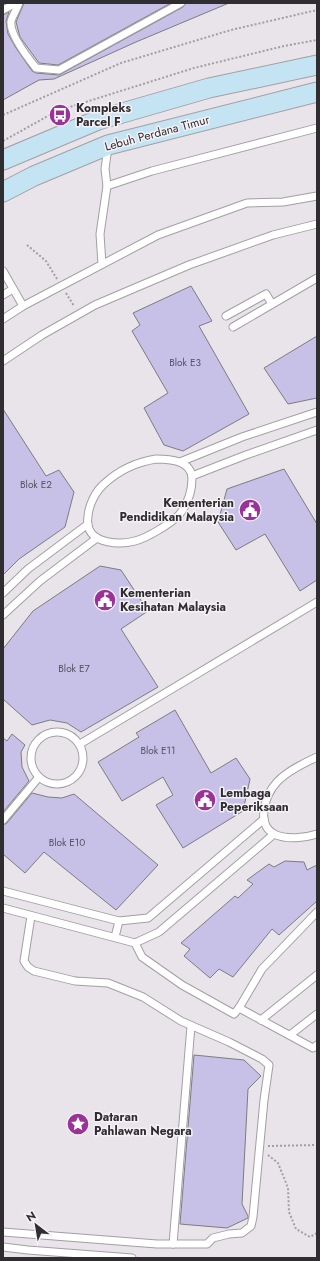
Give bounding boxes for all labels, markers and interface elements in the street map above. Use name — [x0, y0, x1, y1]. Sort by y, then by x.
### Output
place label: Kompleks Parcel F — [76, 99, 131, 131]
bus stop icon: Kompleks Parcel F — [47, 102, 73, 128]
street label: Lebuh Perdana Timur — [103, 110, 212, 156]
house number: Blok E3 — [169, 355, 201, 370]
house number: Blok E2 — [20, 477, 52, 492]
place label: Kementerian Pendidikan Malaysia — [119, 494, 234, 526]
public building icon: Kementerian Pendidikan Malaysia — [237, 497, 263, 523]
place label: Kementerian Kesihatan Malaysia — [120, 584, 226, 616]
public building icon: Kementerian Kesihatan Malaysia — [92, 587, 118, 613]
house number: Blok E7 — [58, 661, 90, 676]
house number: Blok E11 — [140, 743, 176, 758]
place label: Lembaga Peperiksaan — [220, 784, 289, 816]
public building icon: Lembaga Peperiksaan — [192, 787, 218, 813]
house number: Blok E10 — [49, 835, 85, 850]
place label: Dataran Pahlawan Negara — [94, 1108, 192, 1140]
place icon: Dataran Pahlawan Negara — [65, 1111, 91, 1137]
north arrow — [16, 1205, 56, 1245]
text: N — [23, 1207, 39, 1226]

